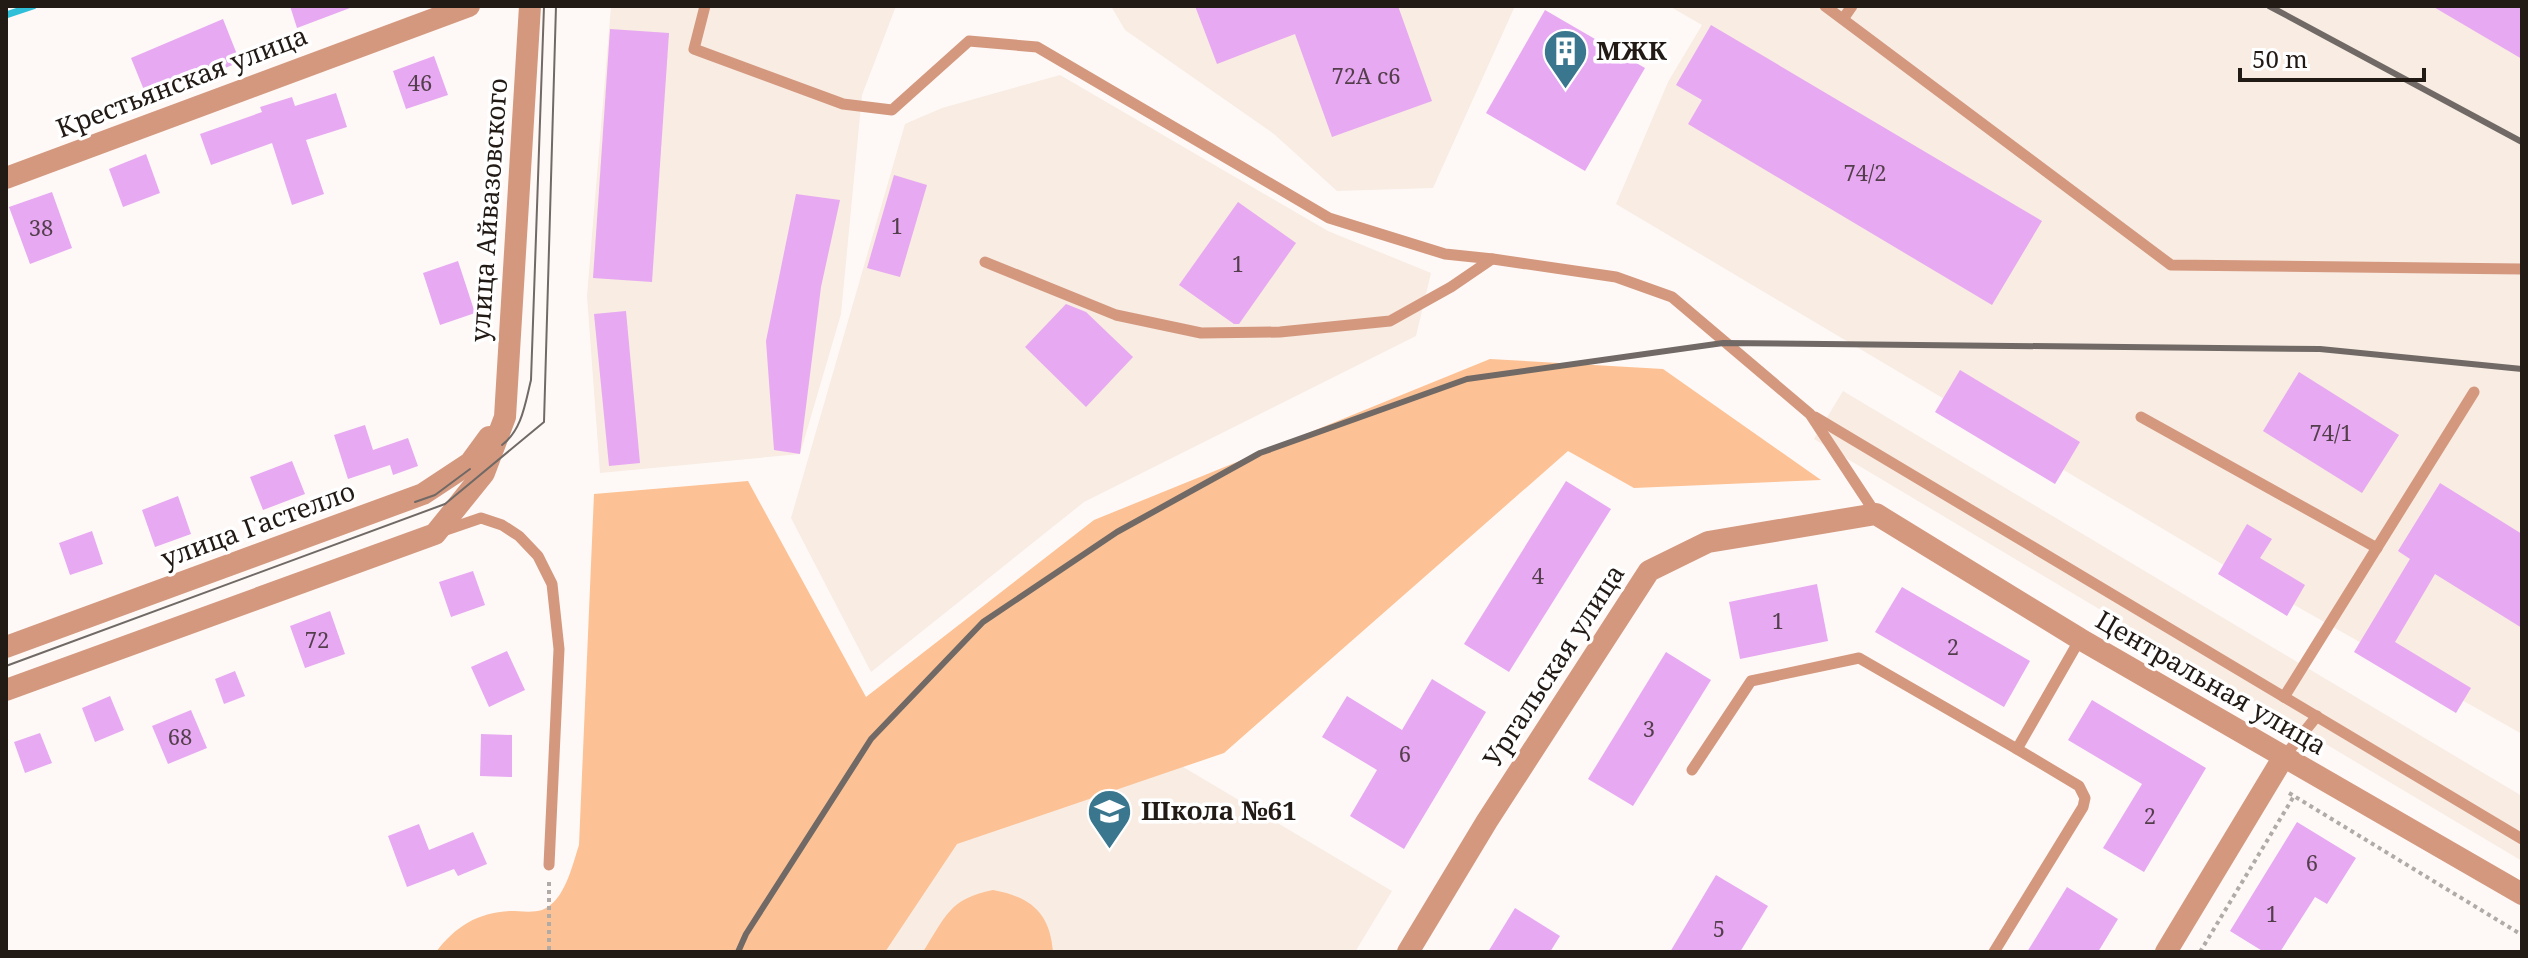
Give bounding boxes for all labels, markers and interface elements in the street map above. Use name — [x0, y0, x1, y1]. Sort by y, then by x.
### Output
street label: Крестьянская улица — [51, 17, 312, 146]
building icon: МЖК — [1541, 27, 1589, 90]
place label: МЖК — [1596, 32, 1667, 68]
scale bar — [2240, 32, 2424, 82]
text: 50 m — [2252, 42, 2308, 75]
house number: 72А с6 — [1332, 60, 1400, 90]
house number: 46 — [408, 67, 432, 97]
street label: улица Айвазовского — [461, 77, 515, 343]
house number: 74/2 — [1843, 157, 1887, 187]
house number: 1 — [891, 210, 903, 240]
house number: 38 — [29, 212, 53, 242]
house number: 1 — [1232, 248, 1244, 278]
house number: 74/1 — [2309, 417, 2353, 447]
street label: улица Гастелло — [156, 472, 360, 576]
street label: Ургальская улица — [1474, 557, 1632, 774]
house number: 4 — [1532, 560, 1544, 590]
street label: Центральная улица — [2090, 601, 2333, 763]
house number: 1 — [1772, 605, 1784, 635]
house number: 72 — [305, 624, 329, 654]
house number: 2 — [1947, 631, 1959, 661]
house number: 3 — [1643, 713, 1655, 743]
house number: 68 — [168, 721, 192, 751]
house number: 6 — [1399, 738, 1411, 768]
school or university icon: Школа №61 — [1086, 787, 1134, 850]
place label: Школа №61 — [1141, 792, 1297, 828]
house number: 2 — [2144, 800, 2156, 830]
house number: 6 — [2306, 847, 2318, 877]
house number: 1 — [2266, 898, 2278, 928]
house number: 5 — [1713, 913, 1725, 943]

